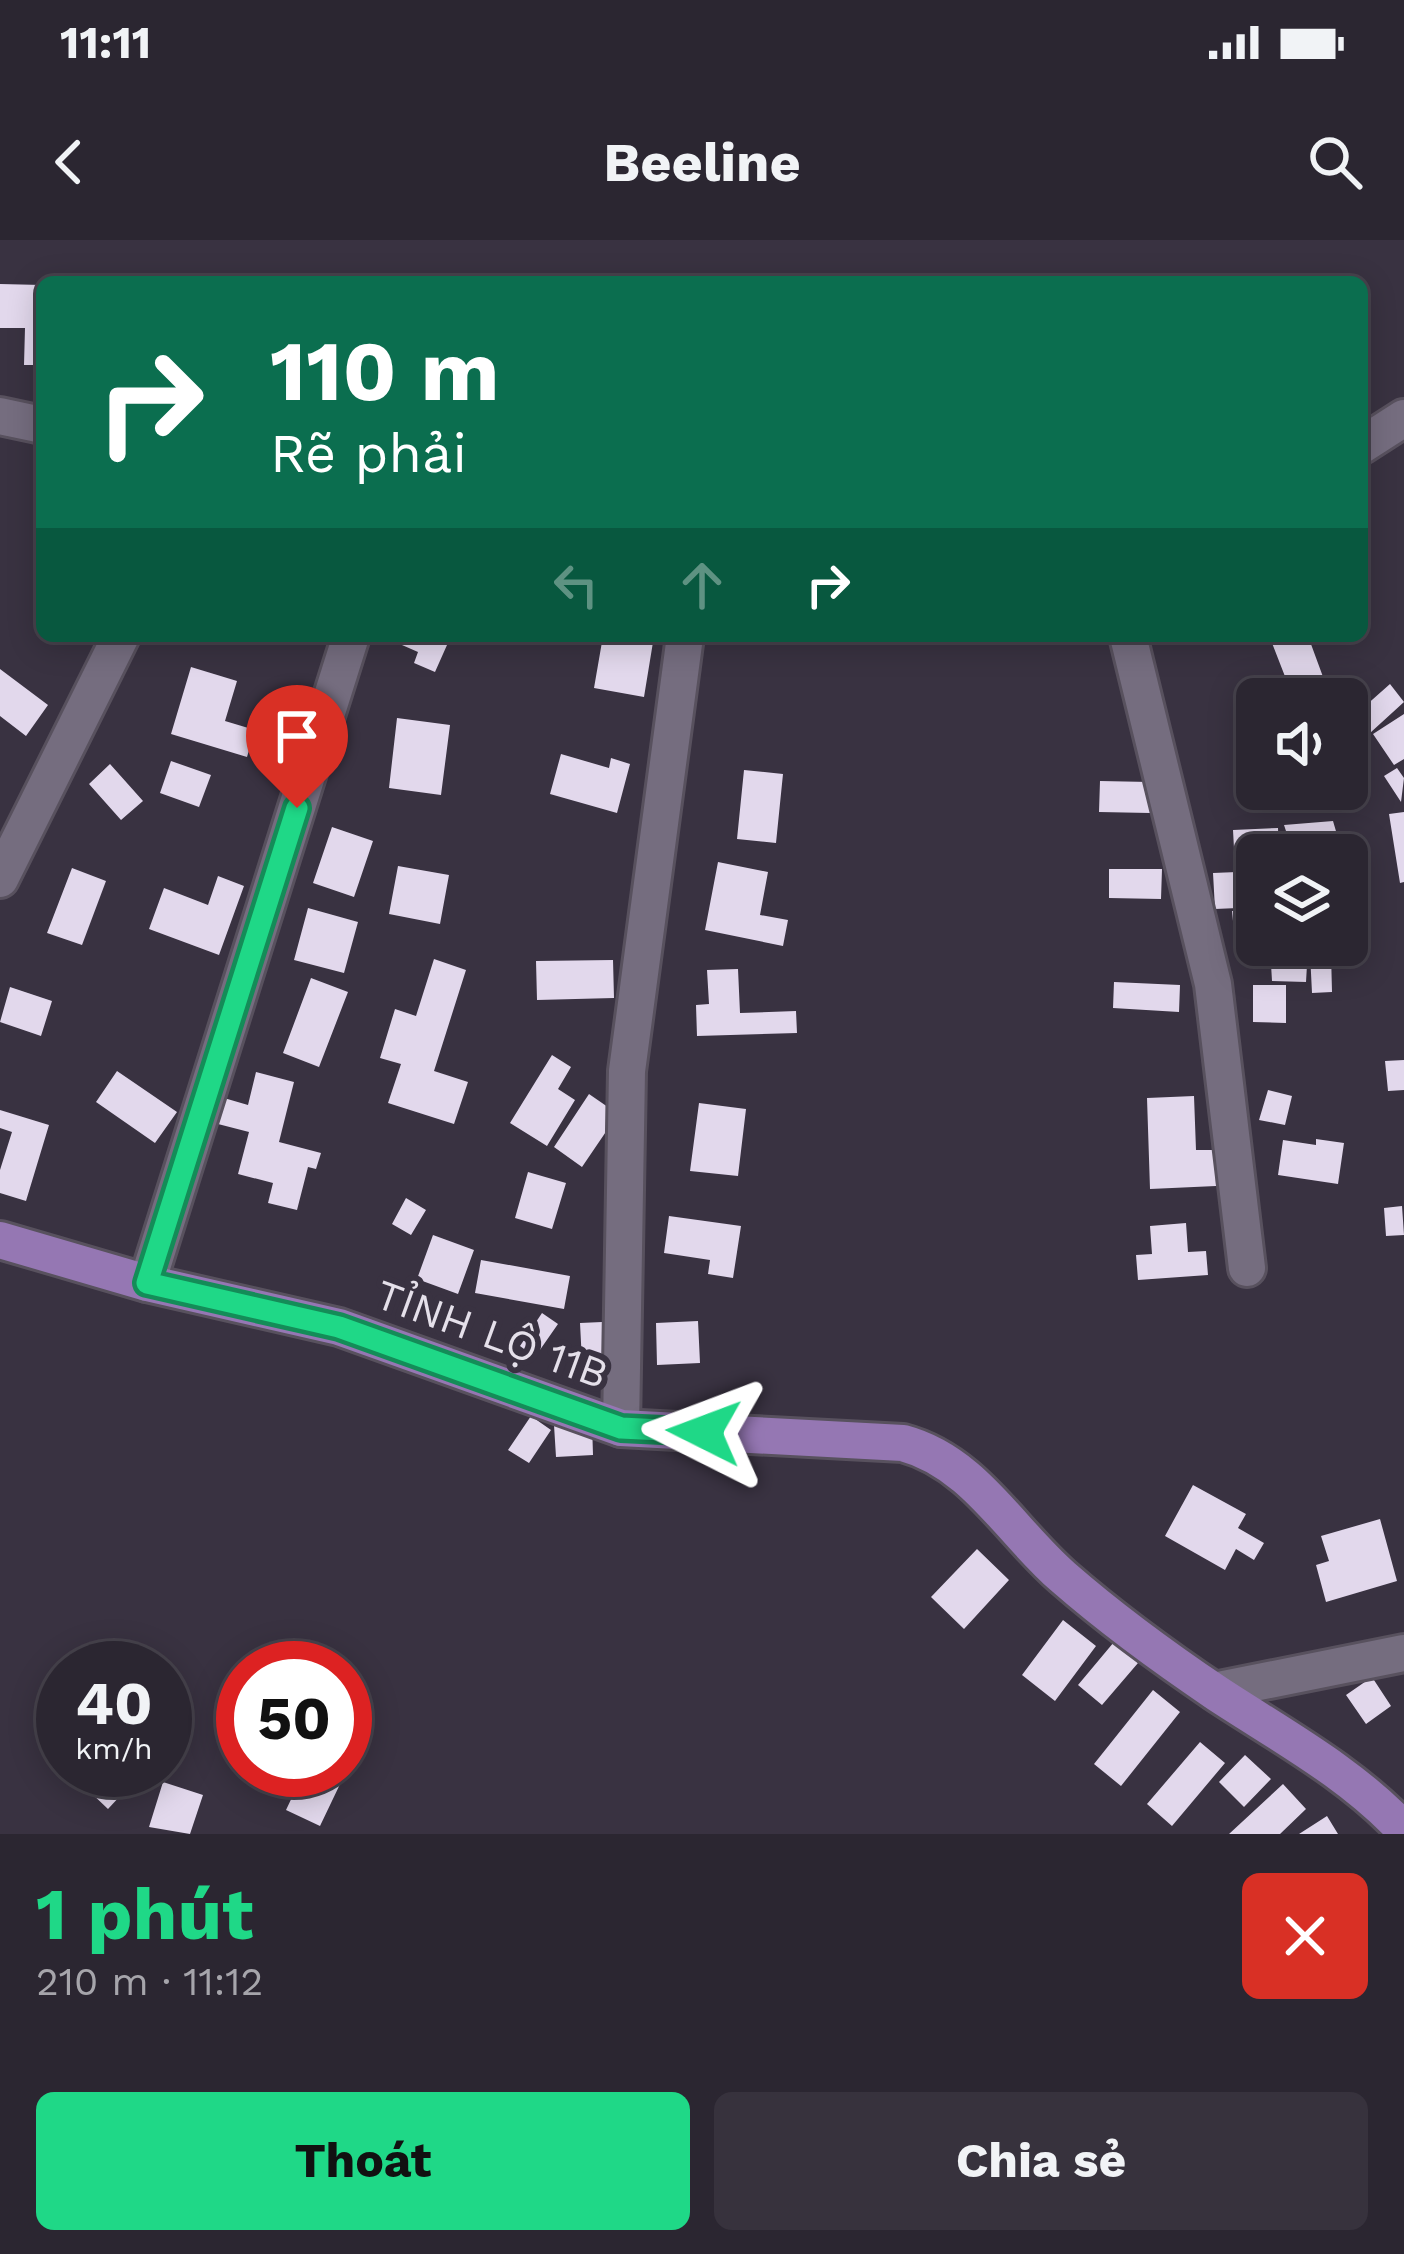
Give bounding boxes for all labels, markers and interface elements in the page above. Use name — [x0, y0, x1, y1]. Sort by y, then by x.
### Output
text: 11:11 — [60, 16, 151, 69]
icon: back — [36, 129, 102, 195]
icon: search — [1302, 129, 1368, 195]
text: Beeline — [603, 131, 801, 194]
text: 110 m — [270, 322, 500, 420]
icon: right — [72, 324, 228, 480]
text: Rẽ phải — [270, 422, 467, 485]
icon: left — [543, 552, 609, 618]
icon: ahead — [669, 552, 735, 618]
icon: right — [795, 552, 861, 618]
map controls — [1236, 678, 1368, 966]
button: sound — [1236, 678, 1368, 810]
pin — [246, 685, 348, 808]
icon: arrive — [264, 703, 330, 769]
button: layers — [1236, 834, 1368, 966]
street label: TỈNH LỘ 11B — [369, 1269, 615, 1399]
position arrow — [641, 1369, 767, 1495]
speed limit sign: 50 — [216, 1641, 372, 1797]
text: 40 — [75, 1668, 153, 1739]
text: km/h — [75, 1731, 153, 1766]
text: 1 phút — [36, 1872, 253, 1956]
button: close — [1242, 1873, 1368, 1999]
text: 210 m · 11:12 — [36, 1959, 263, 2004]
button: Thoát — [36, 2092, 690, 2230]
button: Chia sẻ — [714, 2092, 1368, 2230]

